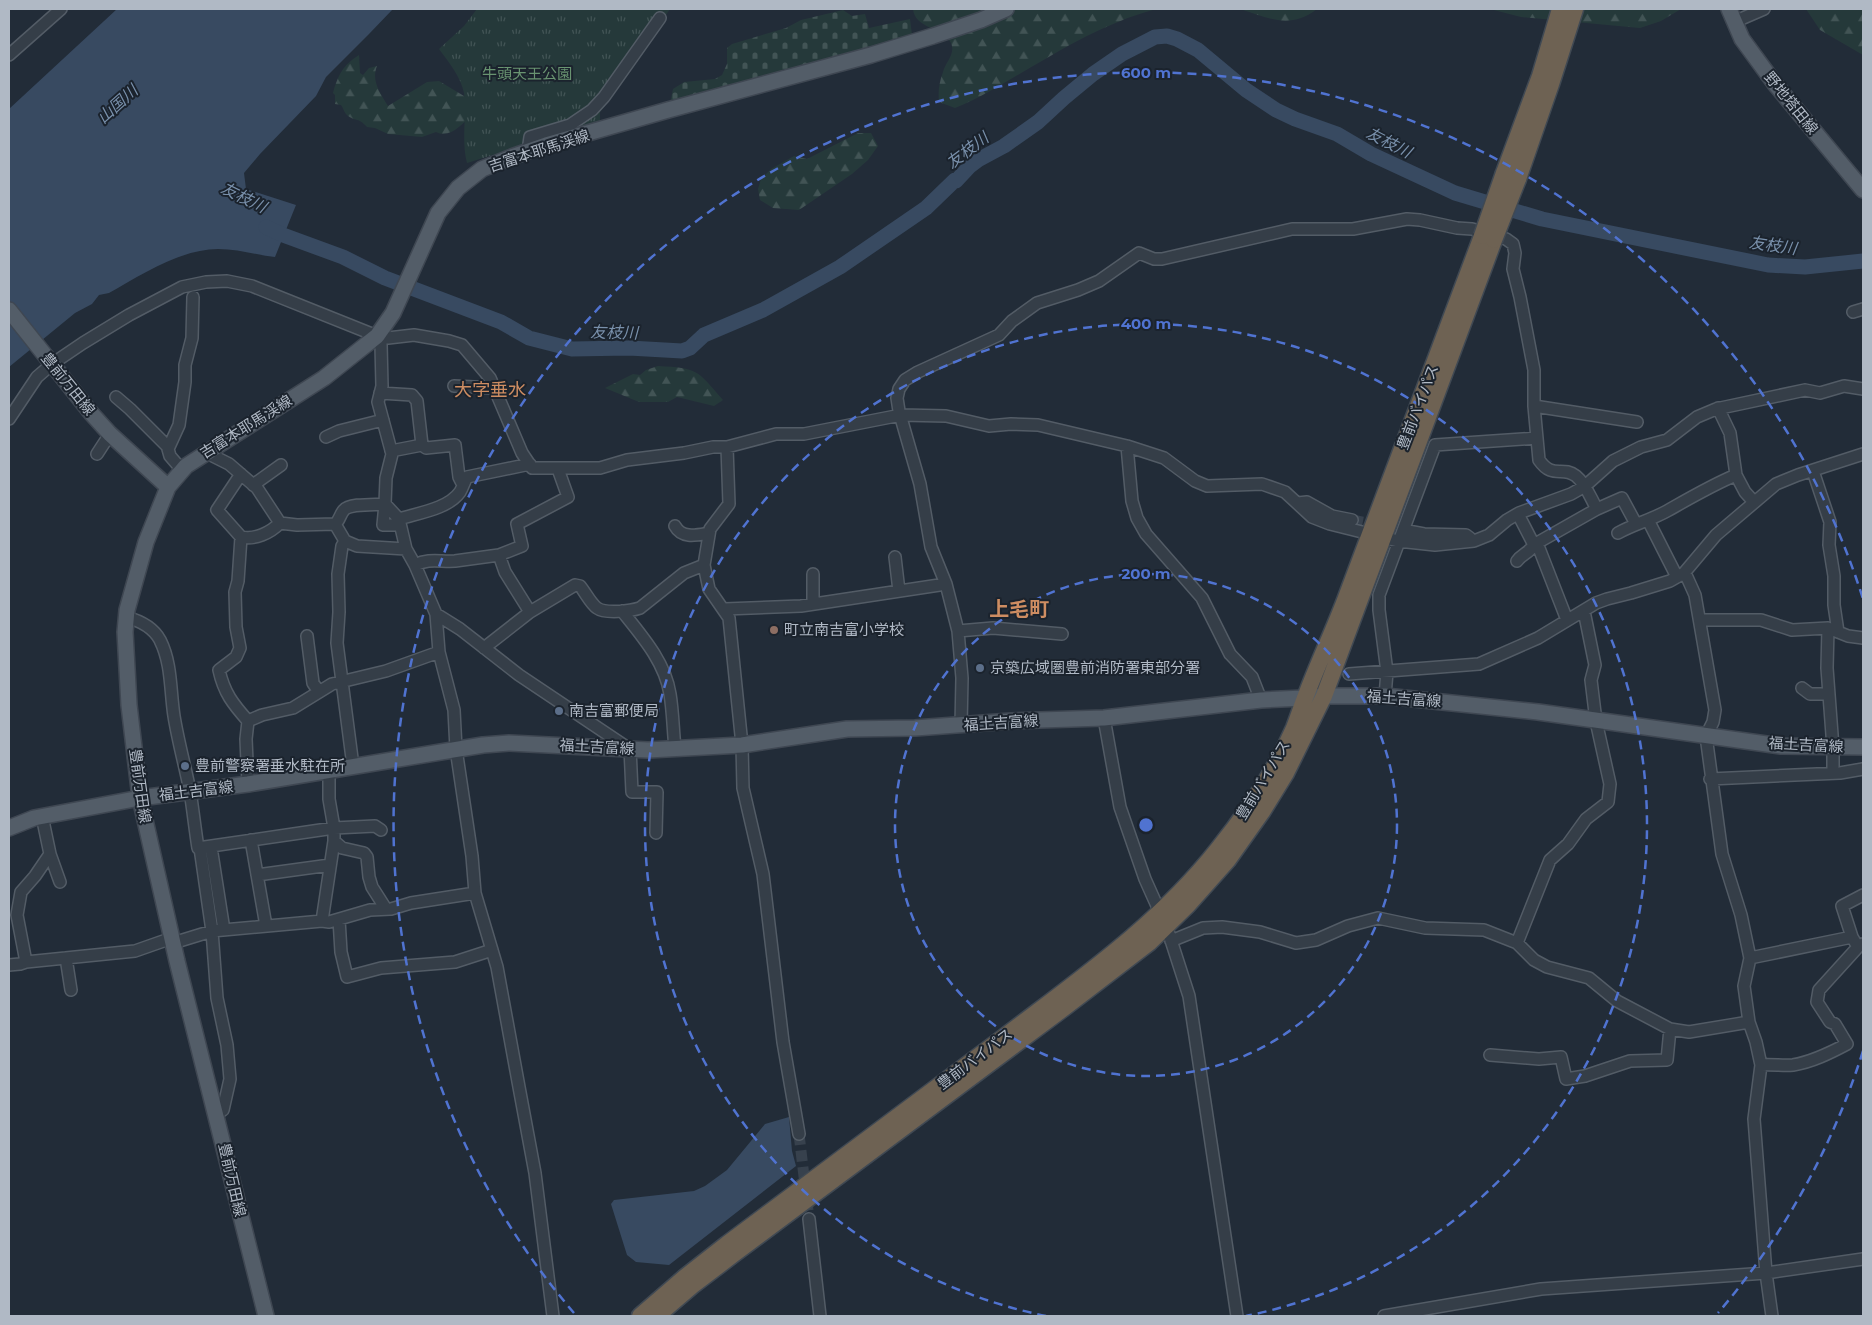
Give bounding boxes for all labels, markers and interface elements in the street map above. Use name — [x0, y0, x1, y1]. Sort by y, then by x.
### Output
text: 600 m — [1121, 63, 1171, 82]
park label: 牛頭天王公園 — [482, 64, 572, 83]
street label: 野地塔田線 — [1760, 68, 1822, 138]
water label: 山国川 — [93, 80, 143, 127]
water label: 友枝川 — [1363, 123, 1416, 163]
street label: 吉富本耶馬渓線 — [486, 125, 592, 176]
water label: 友枝川 — [942, 127, 994, 172]
water label: 友枝川 — [218, 178, 271, 217]
water label: 友枝川 — [1748, 233, 1800, 259]
text: 400 m — [1121, 314, 1171, 333]
water label: 友枝川 — [590, 323, 640, 342]
street label: 豊前万田線 — [37, 349, 99, 419]
street label: 豊前バイパス — [1393, 362, 1442, 452]
district label: 大字垂水 — [454, 379, 526, 401]
street label: 吉富本耶馬渓線 — [196, 391, 295, 462]
text: 200 m — [1121, 564, 1171, 583]
district label: 上毛町 — [989, 597, 1049, 621]
place label: 町立南吉富小学校 — [784, 620, 904, 639]
marker: 町立南吉富小学校 — [768, 624, 780, 636]
place label: 京築広域圏豊前消防署東部分署 — [990, 658, 1200, 677]
marker: 京築広域圏豊前消防署東部分署 — [974, 662, 986, 674]
street label: 福土吉富線 — [1366, 686, 1442, 711]
place label: 南吉富郵便局 — [569, 701, 659, 720]
marker: 南吉富郵便局 — [553, 705, 565, 717]
street label: 福土吉富線 — [963, 710, 1039, 735]
street label: 福土吉富線 — [1768, 733, 1844, 756]
street label: 福土吉富線 — [559, 735, 635, 758]
street label: 豊前バイパス — [1231, 736, 1294, 823]
street label: 豊前万田線 — [126, 747, 155, 824]
place label: 豊前警察署垂水駐在所 — [195, 756, 345, 775]
marker: 豊前警察署垂水駐在所 — [179, 760, 191, 772]
street label: 福土吉富線 — [158, 777, 234, 805]
centre of rings — [1137, 816, 1155, 834]
street label: 豊前バイパス — [933, 1024, 1016, 1093]
street label: 豊前万田線 — [215, 1141, 250, 1219]

